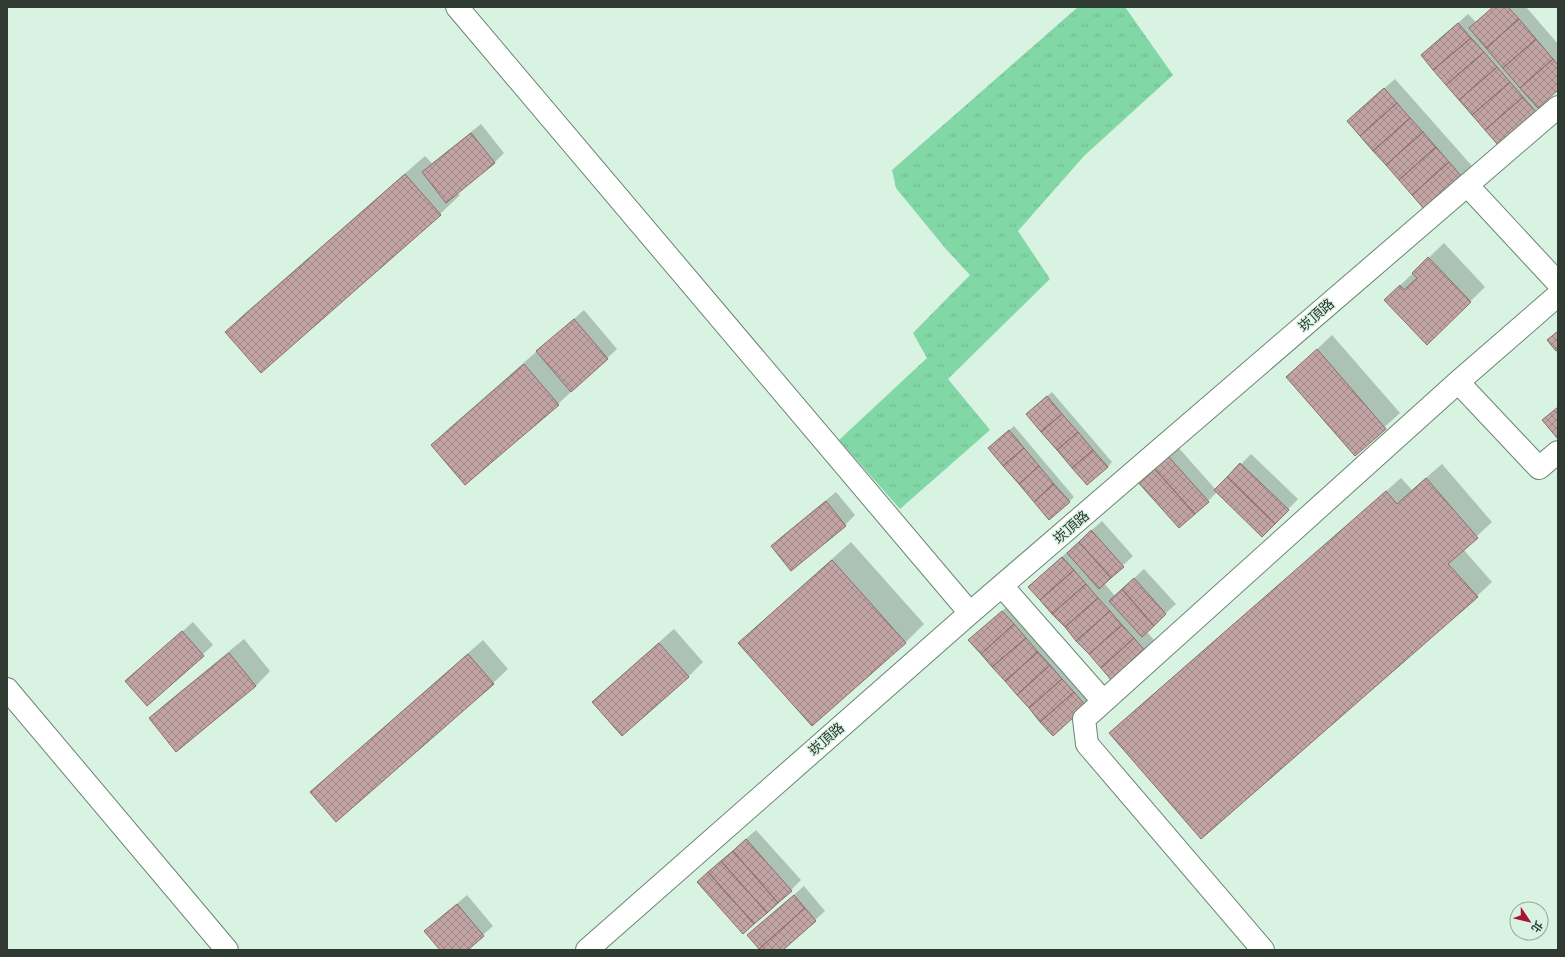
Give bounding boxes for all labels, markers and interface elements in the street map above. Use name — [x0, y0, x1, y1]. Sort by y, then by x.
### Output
street label: 崁頂路 — [1295, 295, 1337, 335]
street label: 崁頂路 — [1050, 507, 1092, 547]
street label: 崁頂路 — [805, 719, 847, 759]
north arrow — [1509, 901, 1549, 941]
text: 北 — [1529, 919, 1545, 935]

